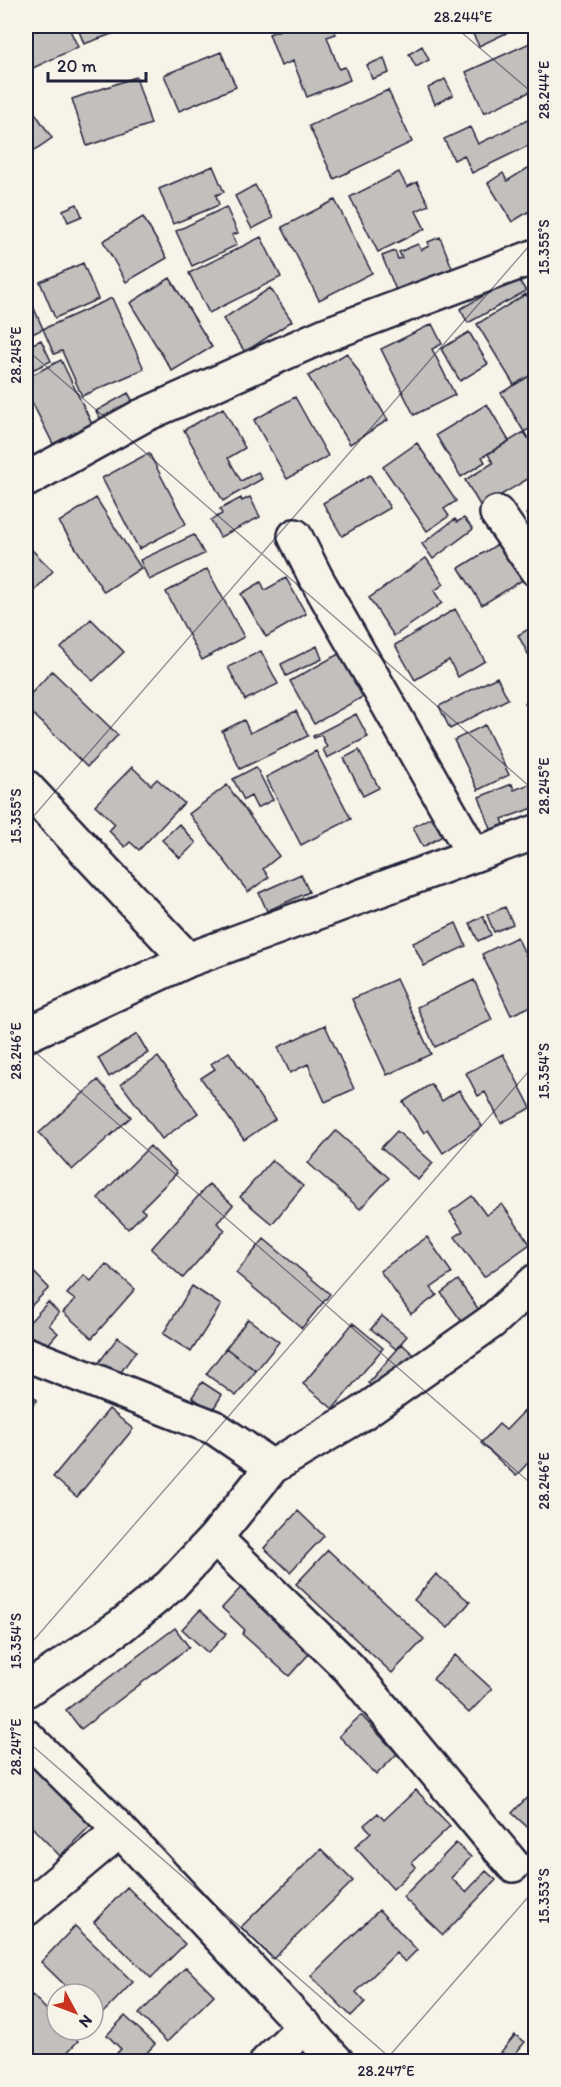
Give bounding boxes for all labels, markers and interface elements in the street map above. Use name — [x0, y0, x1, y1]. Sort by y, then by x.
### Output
text: 28.244°E — [434, 8, 492, 26]
scale bar — [48, 45, 146, 83]
text: 20 m — [57, 55, 97, 77]
text: 28.244°E — [535, 61, 553, 119]
text: 15.355°S — [535, 219, 553, 275]
text: 28.245°E — [7, 326, 25, 384]
text: 28.245°E — [535, 757, 553, 815]
text: 15.355°S — [7, 788, 25, 844]
text: 28.246°E — [7, 1022, 25, 1080]
text: 15.354°S — [535, 1043, 553, 1099]
text: 28.246°E — [535, 1452, 553, 1510]
text: 15.354°S — [7, 1613, 25, 1669]
text: 28.247°E — [7, 1719, 25, 1775]
text: 15.353°S — [535, 1868, 553, 1924]
north arrow — [45, 1982, 105, 2042]
text: N — [75, 2011, 97, 2032]
text: 28.247°E — [358, 2062, 414, 2080]

